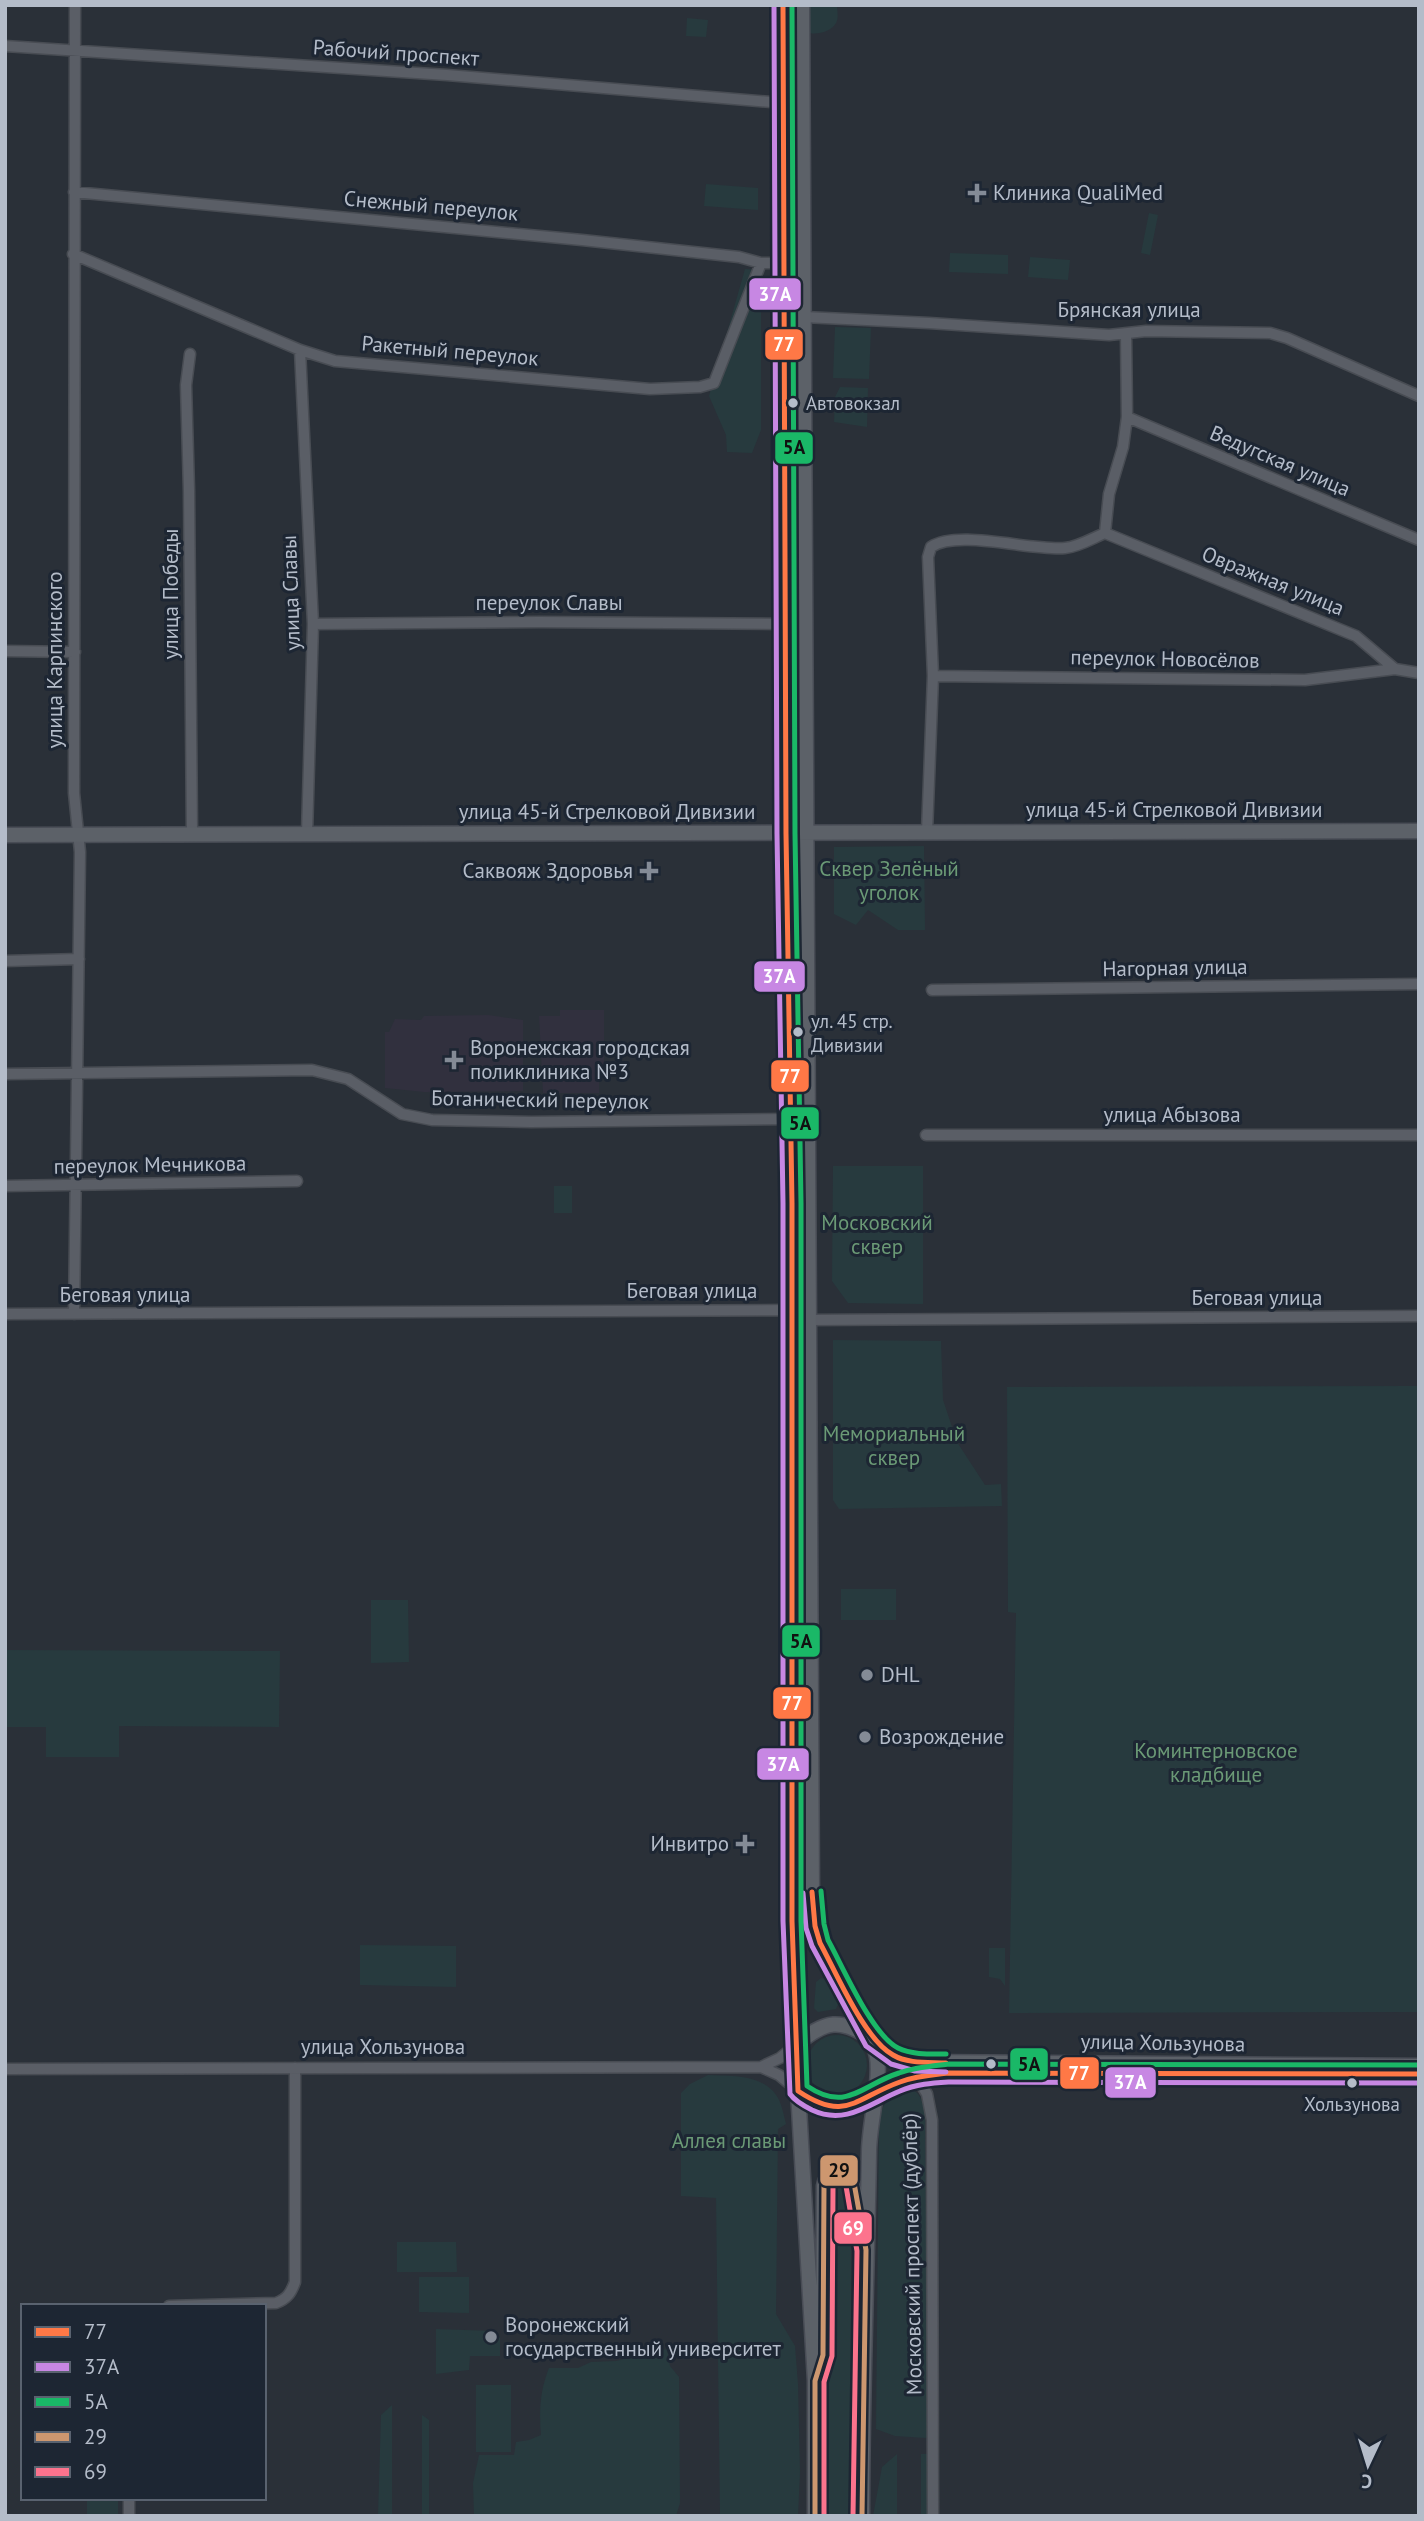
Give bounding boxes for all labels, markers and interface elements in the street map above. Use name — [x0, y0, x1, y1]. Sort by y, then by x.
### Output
street label: Рабочий проспект — [312, 33, 481, 72]
place label: Клиника QualiMed — [993, 179, 1163, 206]
marker: Клиника QualiMed — [967, 183, 987, 203]
street label: Снежный переулок — [343, 184, 519, 227]
line badge: 37А — [748, 277, 802, 311]
text: 37А — [758, 282, 792, 306]
street label: Брянская улица — [1057, 296, 1201, 323]
line badge: 77 — [764, 328, 804, 361]
street label: Ракетный переулок — [360, 329, 540, 372]
text: 77 — [773, 332, 795, 356]
place label: Автовокзал — [806, 391, 900, 415]
marker: Автовокзал — [786, 396, 800, 410]
street label: Ведугская улица — [1206, 419, 1355, 502]
line badge: 5А — [774, 431, 814, 465]
text: 5А — [783, 435, 806, 459]
street label: улица Победы — [157, 529, 184, 659]
street label: улица Славы — [275, 535, 306, 651]
street label: Овражная улица — [1198, 540, 1348, 621]
street label: улица Карпинского — [41, 572, 68, 748]
street label: переулок Славы — [475, 589, 623, 616]
street label: переулок Новосёлов — [1070, 643, 1260, 674]
street label: улица 45-й Стрелковой Дивизии — [1026, 796, 1322, 823]
street label: улица 45-й Стрелковой Дивизии — [459, 798, 755, 825]
park label: Сквер Зелёный уголок — [819, 855, 959, 906]
place label: Саквояж Здоровья — [463, 857, 633, 884]
marker: Саквояж Здоровья — [639, 861, 659, 881]
street label: Нагорная улица — [1102, 953, 1248, 982]
line badge: 37А — [753, 960, 806, 993]
text: 37А — [762, 964, 796, 988]
place label: ул. 45 стр. Дивизии — [811, 1009, 893, 1057]
marker: ул. 45 стр. Дивизии — [791, 1025, 805, 1039]
place label: Воронежская городская поликлиника №3 — [470, 1034, 690, 1085]
marker: Воронежская городская поликлиника №3 — [444, 1050, 464, 1070]
line badge: 77 — [770, 1059, 810, 1093]
text: 77 — [779, 1064, 801, 1088]
street label: Ботанический переулок — [431, 1084, 649, 1115]
street label: улица Абызова — [1103, 1101, 1241, 1128]
line badge: 5А — [780, 1106, 820, 1140]
text: 5А — [789, 1111, 812, 1135]
street label: переулок Мечникова — [53, 1149, 247, 1180]
park label: Московский сквер — [821, 1209, 933, 1260]
street label: Беговая улица — [627, 1277, 757, 1304]
street label: Беговая улица — [60, 1281, 190, 1308]
street label: Беговая улица — [1192, 1284, 1322, 1311]
park label: Мемориальный сквер — [823, 1420, 965, 1471]
line badge: 5А — [781, 1624, 821, 1658]
text: 5А — [790, 1629, 813, 1653]
place label: DHL — [881, 1661, 920, 1688]
marker: DHL — [859, 1667, 875, 1683]
line badge: 77 — [772, 1686, 812, 1720]
text: 77 — [781, 1691, 803, 1715]
place label: Возрождение — [879, 1723, 1004, 1750]
marker: Возрождение — [857, 1729, 873, 1745]
park label: Коминтерновское кладбище — [1134, 1737, 1298, 1788]
line badge: 37А — [756, 1747, 810, 1781]
text: 37А — [766, 1752, 800, 1776]
place label: Инвитро — [650, 1830, 729, 1857]
marker: Инвитро — [735, 1834, 755, 1854]
street label: улица Хользунова — [1081, 2028, 1246, 2057]
street label: улица Хользунова — [301, 2033, 465, 2060]
line badge: 5А — [1009, 2047, 1049, 2081]
text: 5А — [1018, 2052, 1041, 2076]
line badge: 77 — [1059, 2056, 1100, 2090]
unlabelled marker — [984, 2057, 998, 2071]
text: 77 — [1068, 2061, 1090, 2085]
line badge: 37А — [1104, 2066, 1157, 2099]
text: 37А — [1113, 2070, 1147, 2094]
marker: Хользунова — [1345, 2076, 1359, 2090]
place label: Хользунова — [1304, 2092, 1400, 2116]
street label: Московский проспект (дублёр) — [896, 2113, 927, 2395]
park label: Аллея славы — [672, 2127, 786, 2154]
line badge: 29 — [819, 2154, 859, 2187]
text: 29 — [828, 2158, 850, 2182]
line badge: 69 — [833, 2211, 873, 2245]
text: 69 — [842, 2216, 864, 2240]
legend — [21, 2304, 266, 2500]
place label: Воронежский государственный университет — [505, 2311, 781, 2362]
text: 77 — [84, 2318, 107, 2345]
marker: Воронежский государственный университет — [483, 2329, 499, 2345]
text: 37А — [84, 2353, 120, 2380]
text: 5А — [84, 2388, 108, 2415]
text: 29 — [84, 2423, 107, 2450]
north arrow — [1333, 2430, 1403, 2500]
text: 69 — [84, 2458, 107, 2485]
text: С — [1360, 2470, 1373, 2494]

